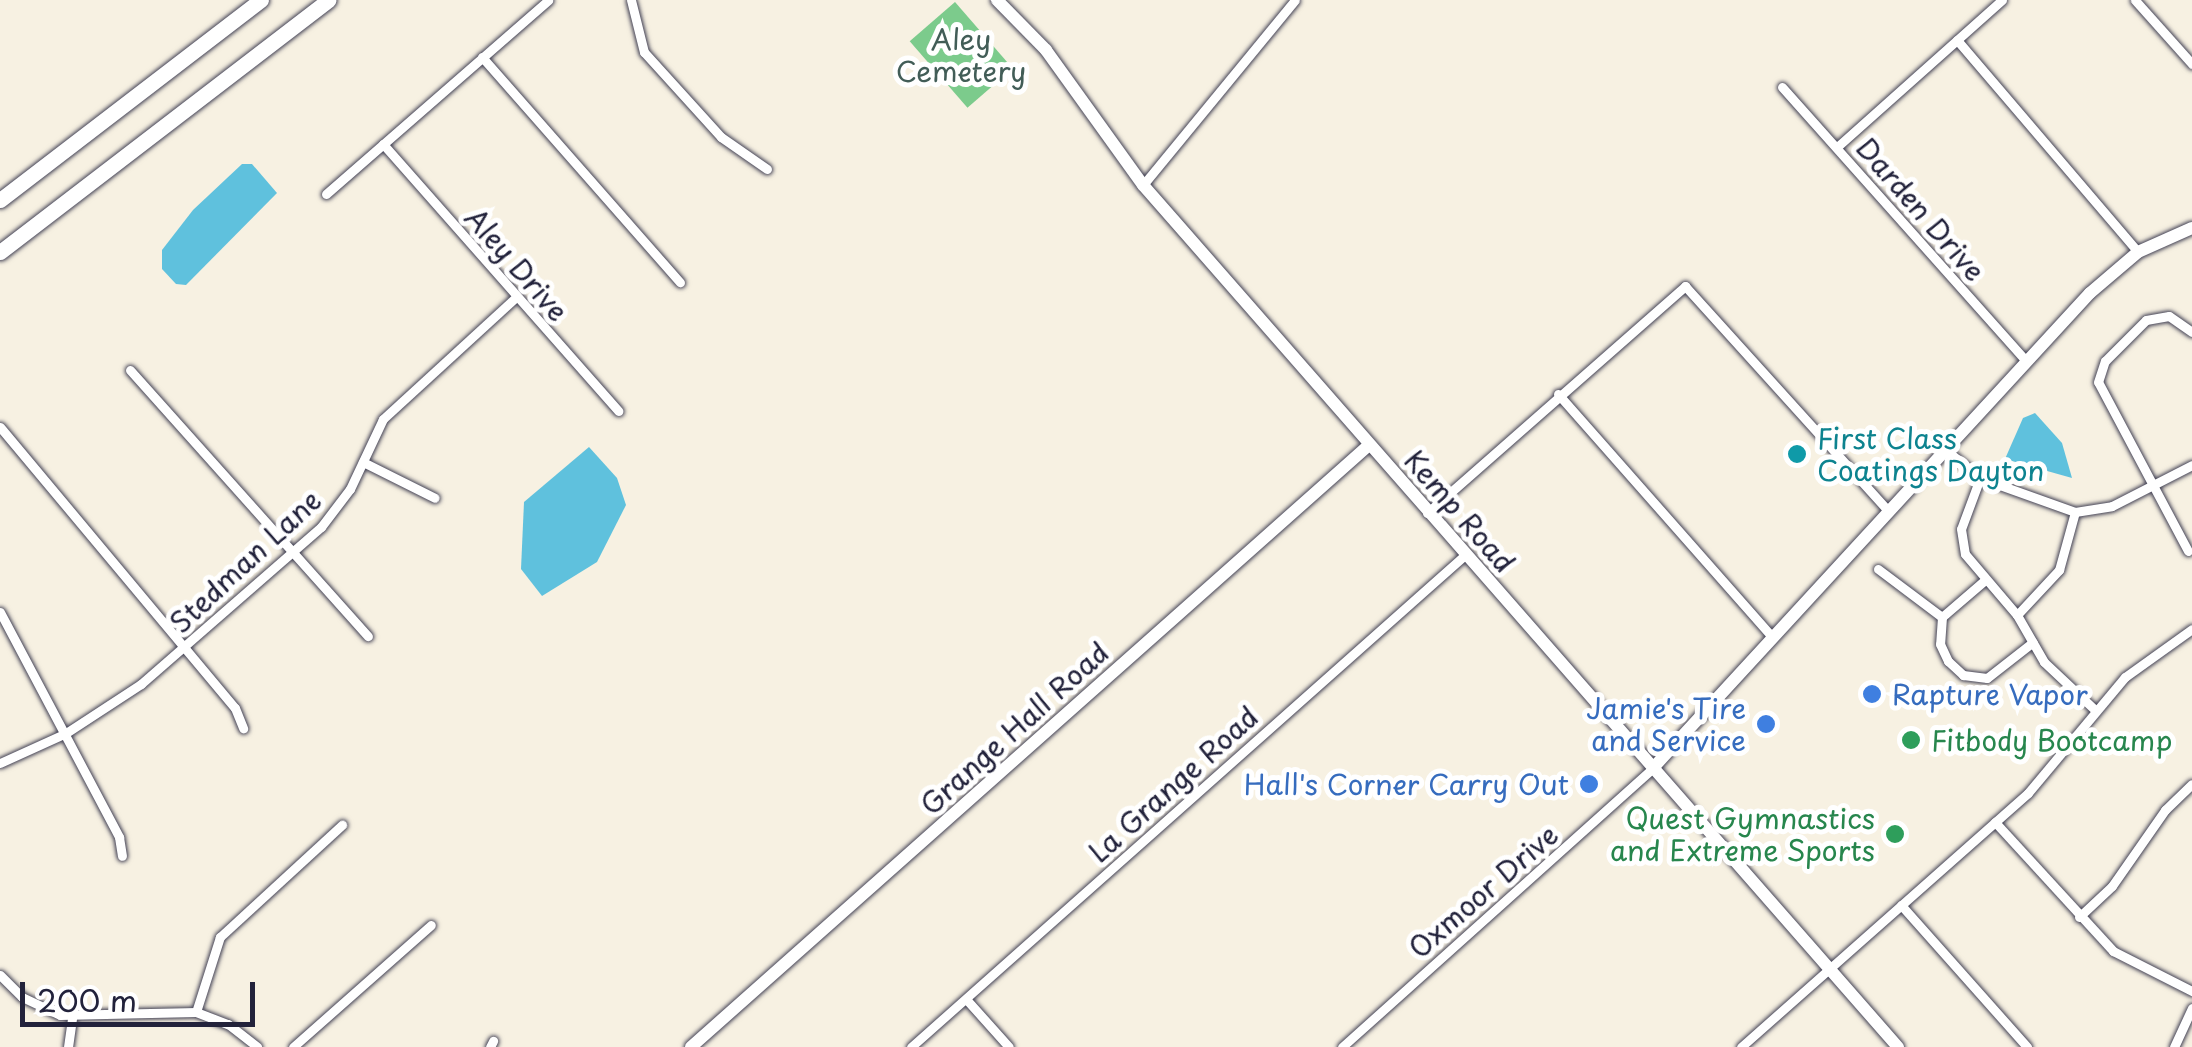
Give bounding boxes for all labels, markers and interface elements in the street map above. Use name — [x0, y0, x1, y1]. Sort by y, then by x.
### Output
park label: Aley Cemetery — [896, 22, 1026, 88]
street label: Darden Drive — [1849, 130, 1993, 288]
street label: Aley Drive — [458, 200, 576, 328]
place label: First Class Coatings Dayton — [1817, 421, 2044, 487]
street label: Kemp Road — [1398, 443, 1522, 579]
marker: First Class Coatings Dayton — [1786, 443, 1808, 465]
street label: Stedman Lane — [163, 483, 327, 639]
street label: Grange Hall Road — [913, 635, 1115, 821]
place label: Rapture Vapor — [1892, 677, 2089, 711]
marker: Rapture Vapor — [1861, 683, 1883, 705]
place label: Jamie's Tire and Service — [1586, 691, 1746, 757]
street label: La Grange Road — [1080, 698, 1266, 870]
marker: Jamie's Tire and Service — [1755, 713, 1777, 735]
place label: Fitbody Bootcamp — [1931, 723, 2174, 757]
marker: Fitbody Bootcamp — [1900, 729, 1922, 751]
place label: Hall's Corner Carry Out — [1245, 767, 1569, 801]
marker: Hall's Corner Carry Out — [1578, 773, 1600, 795]
place label: Quest Gymnastics and Extreme Sports — [1607, 801, 1875, 867]
street label: Oxmoor Drive — [1401, 817, 1565, 965]
marker: Quest Gymnastics and Extreme Sports — [1884, 823, 1906, 845]
scale bar — [25, 962, 260, 1024]
text: 200 m — [37, 977, 137, 1022]

